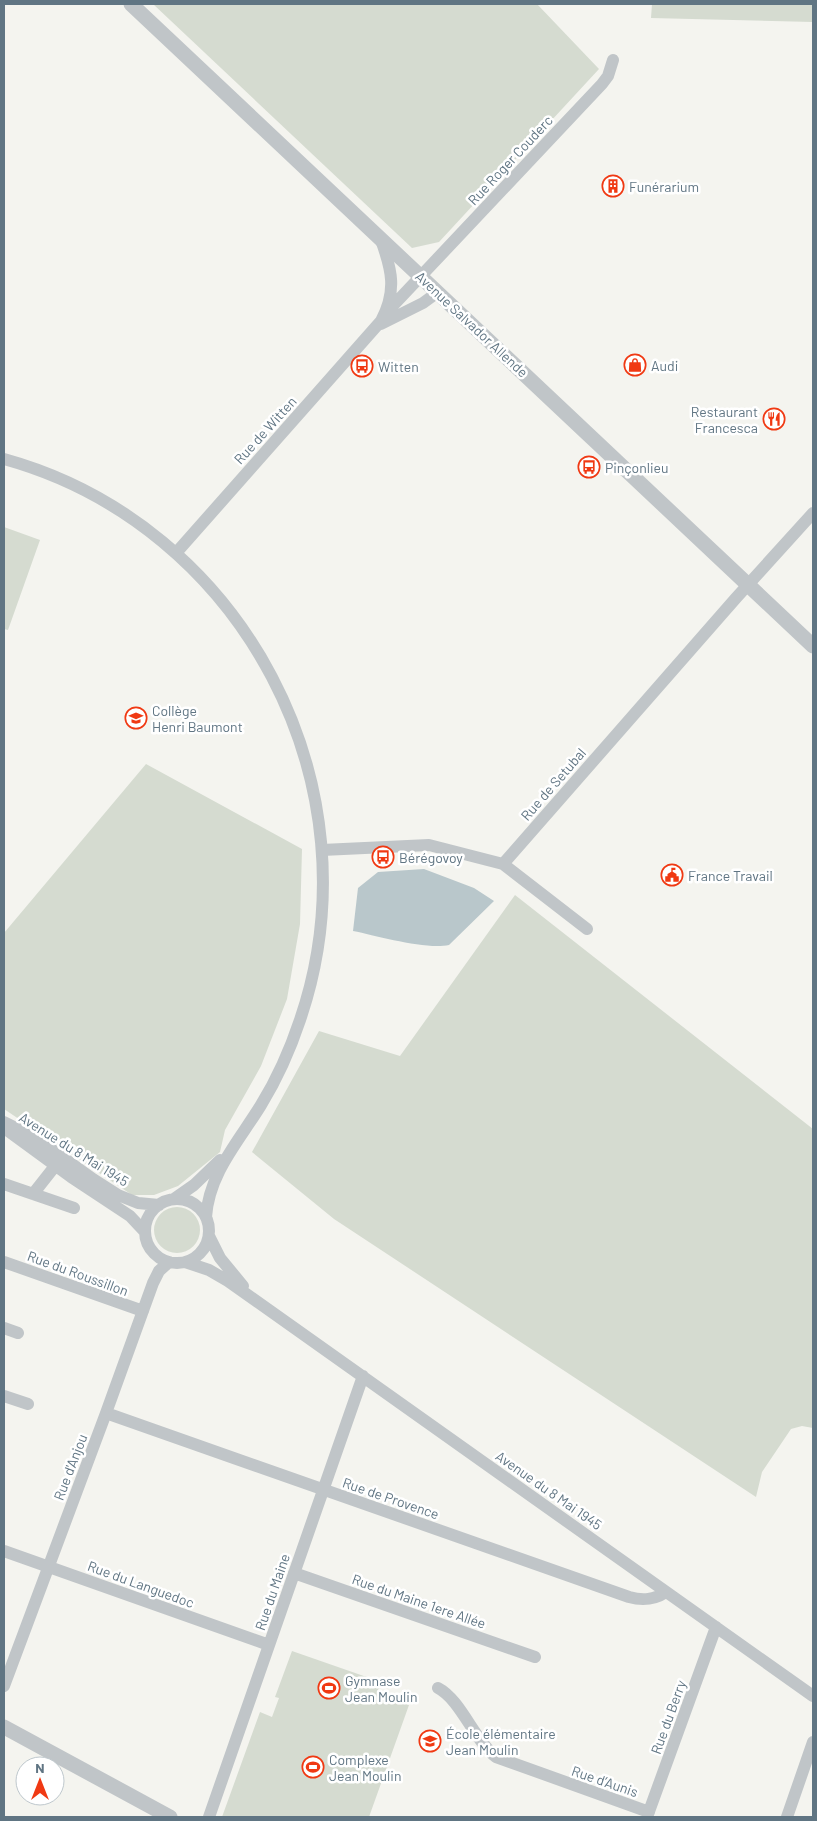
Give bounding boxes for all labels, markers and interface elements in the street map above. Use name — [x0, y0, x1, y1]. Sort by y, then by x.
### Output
street label: Rue Roger Couderc — [464, 112, 556, 208]
building icon: Funérarium — [601, 174, 625, 198]
place label: Funérarium — [629, 178, 699, 195]
street label: Avenue Salvador Allende — [412, 267, 532, 381]
shop icon: Audi — [623, 353, 647, 377]
bus stop icon: Witten — [350, 354, 374, 378]
place label: Audi — [651, 357, 678, 374]
place label: Witten — [378, 358, 419, 375]
street label: Rue de Witten — [230, 393, 300, 467]
place label: Restaurant Francesca — [691, 403, 758, 436]
restaurant icon: Restaurant Francesca — [762, 407, 786, 431]
bus stop icon: Pinçonlieu — [577, 455, 601, 479]
place label: Pinçonlieu — [605, 459, 668, 476]
place label: Collège Henri Baumont — [152, 702, 243, 735]
school or university icon: Collège Henri Baumont — [124, 706, 148, 730]
street label: Rue de Setubal — [517, 744, 589, 824]
bus stop icon: Bérégovoy — [371, 845, 395, 869]
place label: Bérégovoy — [399, 849, 463, 866]
public building icon: France Travail — [660, 863, 684, 887]
place label: France Travail — [688, 867, 773, 884]
street label: Avenue du 8 Mai 1945 — [16, 1108, 132, 1190]
street label: Rue du Roussillon — [25, 1247, 131, 1299]
street label: Rue d'Anjou — [50, 1431, 90, 1503]
street label: Avenue du 8 Mai 1945 — [493, 1447, 605, 1533]
street label: Rue de Provence — [341, 1474, 441, 1522]
street label: Rue du Maine — [251, 1551, 293, 1633]
street label: Rue du Languedoc — [85, 1557, 197, 1611]
street label: Rue du Maine 1ere Allée — [350, 1570, 488, 1632]
place label: Gymnase Jean Moulin — [345, 1672, 417, 1705]
sports icon: Gymnase Jean Moulin — [317, 1676, 341, 1700]
street label: Rue du Berry — [647, 1677, 689, 1756]
place label: École élémentaire Jean Moulin — [446, 1725, 556, 1758]
school or university icon: École élémentaire Jean Moulin — [418, 1729, 442, 1753]
place label: Complexe Jean Moulin — [329, 1751, 401, 1784]
sports icon: Complexe Jean Moulin — [301, 1755, 325, 1779]
north arrow — [15, 1756, 65, 1806]
text: N — [35, 1759, 45, 1776]
street label: Rue d’Aunis — [570, 1762, 641, 1800]

